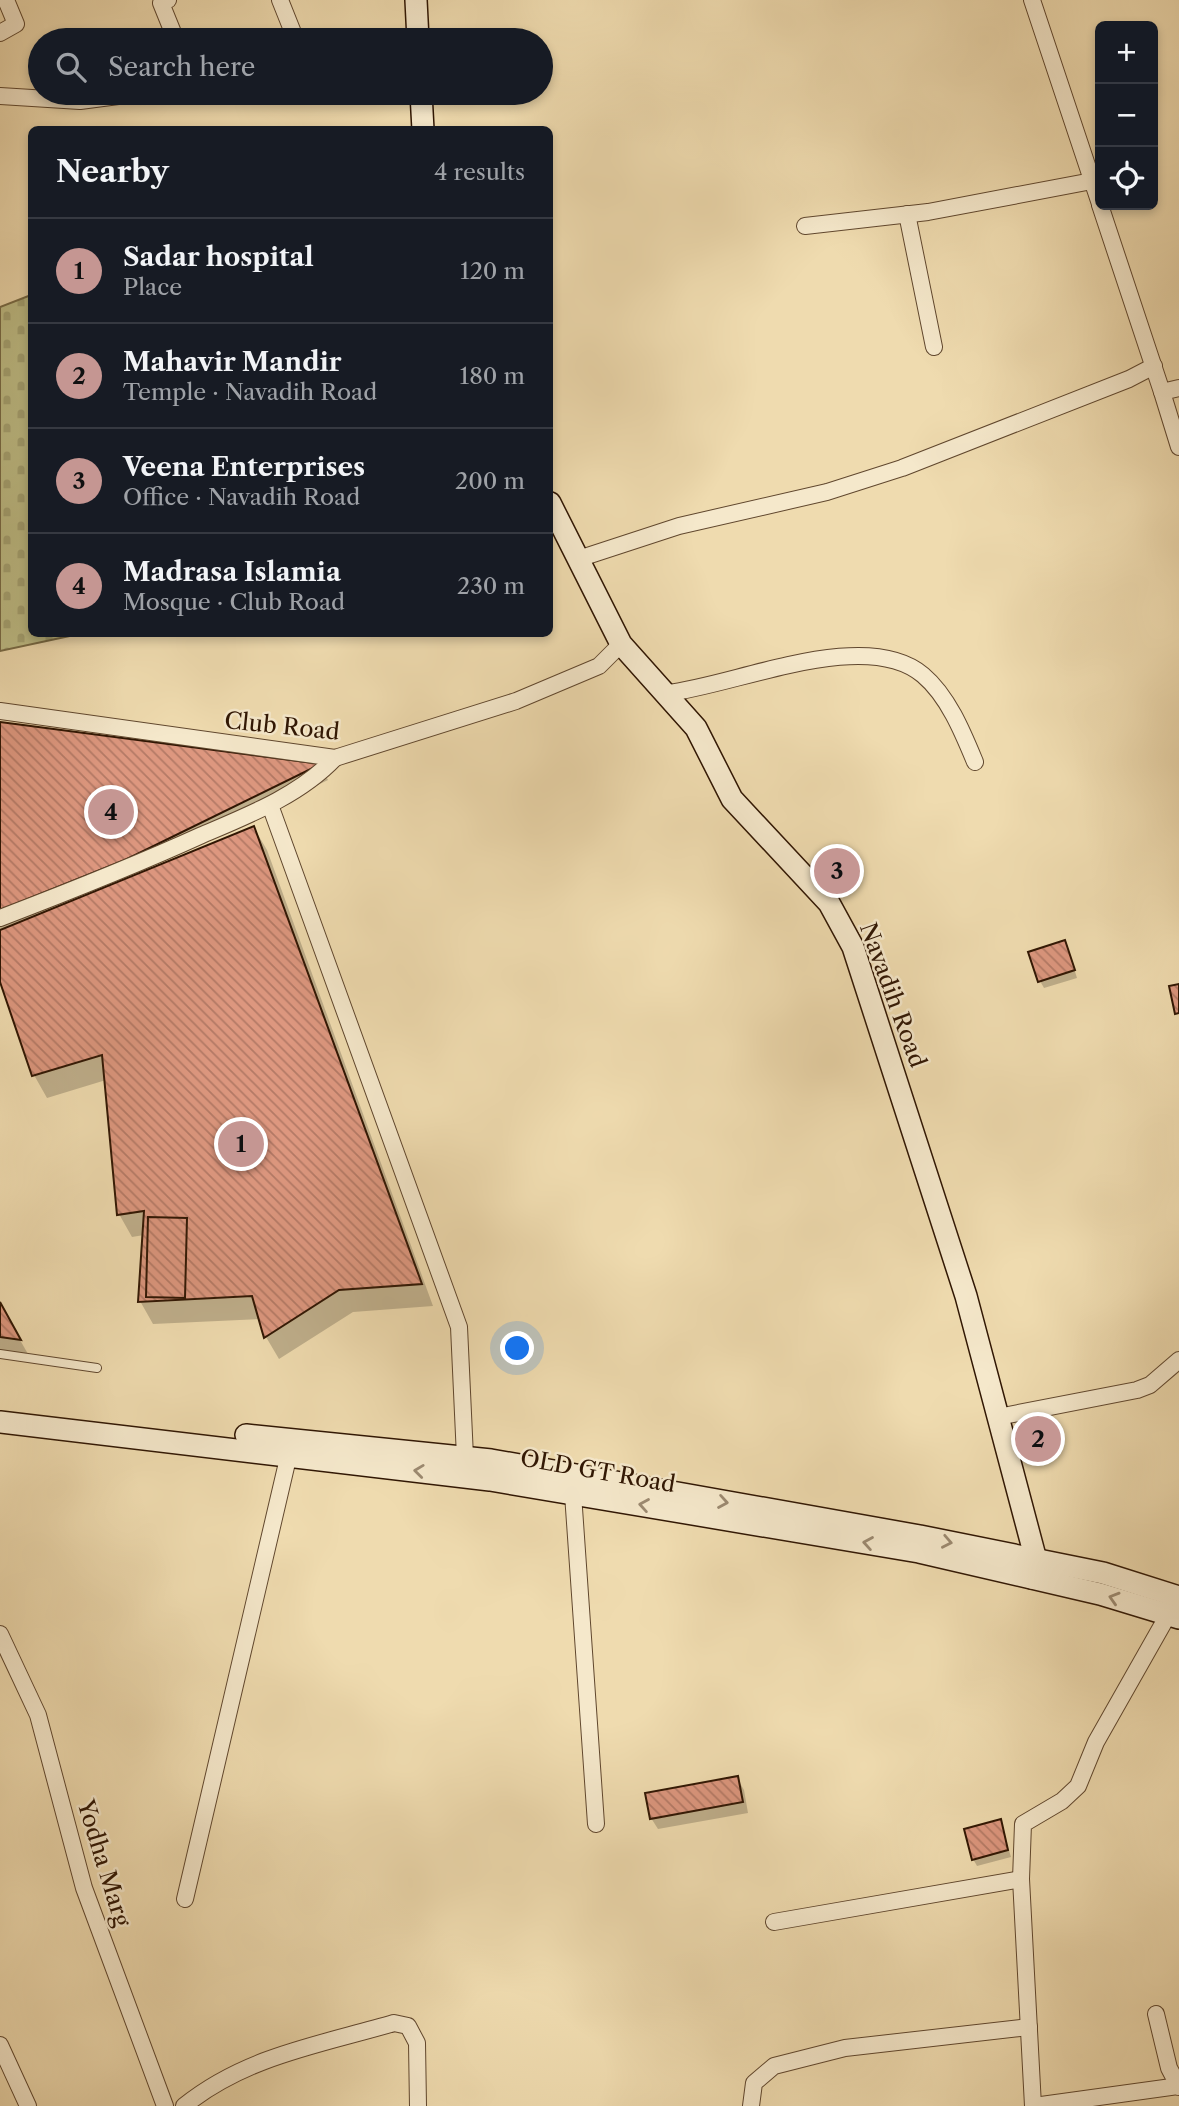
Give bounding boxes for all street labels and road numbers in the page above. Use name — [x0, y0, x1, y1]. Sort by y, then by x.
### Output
street label: Club Road — [223, 706, 341, 746]
street label: Navadih Road — [854, 919, 932, 1071]
street label: OLD GT Road — [518, 1444, 678, 1498]
street label: Yodha Marg — [71, 1795, 137, 1931]

